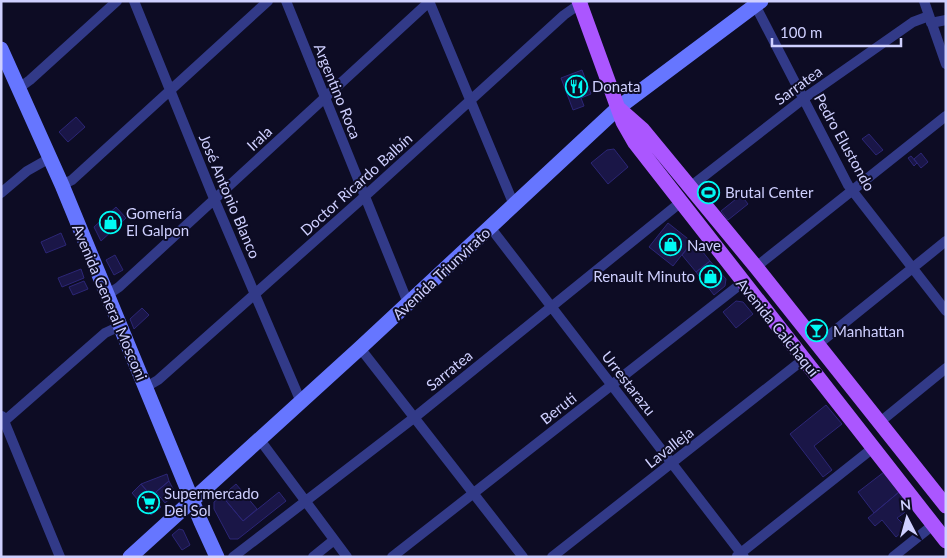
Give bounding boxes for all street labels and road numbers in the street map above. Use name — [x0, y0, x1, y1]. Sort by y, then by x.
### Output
street label: Argentino Roca — [311, 41, 365, 141]
street label: Sarratea — [771, 62, 825, 108]
street label: Pedro Elustondo — [811, 90, 879, 194]
street label: Irala — [243, 122, 275, 154]
street label: Doctor Ricardo Balbín — [296, 129, 416, 239]
street label: José Antonio Blanco — [196, 131, 264, 261]
street label: Avenida General Mosconi — [69, 221, 151, 383]
street label: Avenida Triunvirato — [388, 223, 494, 323]
street label: Avenida Calchaquí — [733, 274, 824, 381]
street label: Sarratea — [422, 346, 476, 394]
street label: Urrestarazu — [598, 347, 660, 419]
street label: Beruti — [536, 388, 580, 428]
street label: Lavalleja — [641, 423, 697, 471]

